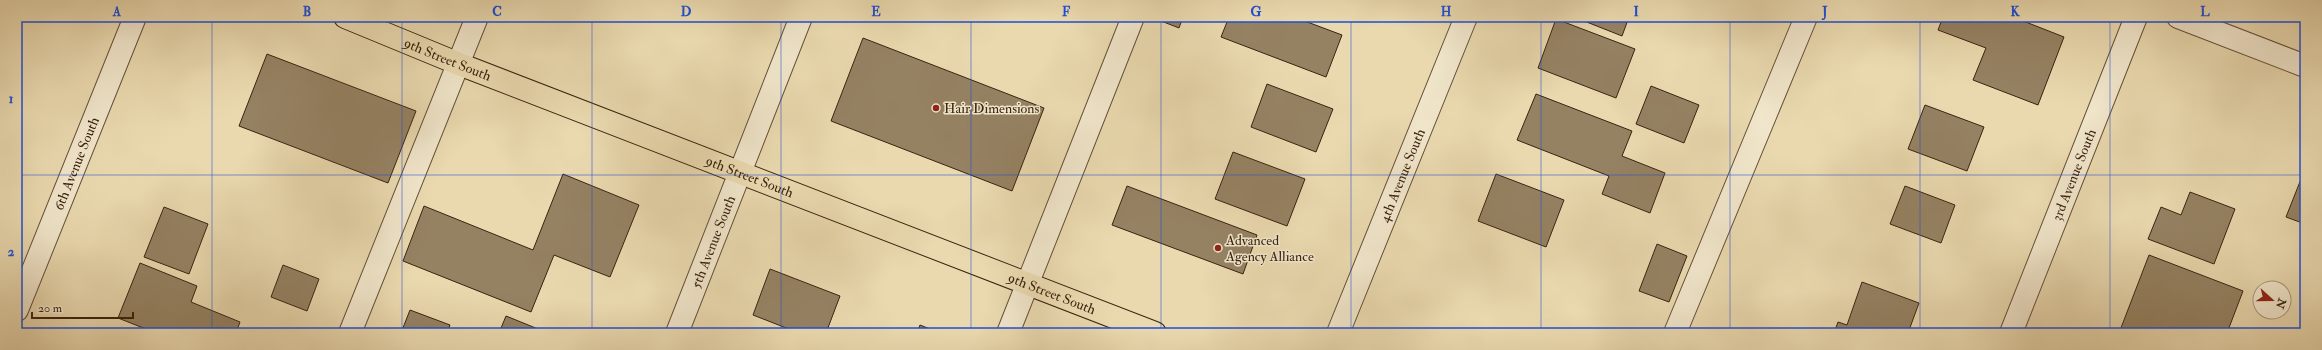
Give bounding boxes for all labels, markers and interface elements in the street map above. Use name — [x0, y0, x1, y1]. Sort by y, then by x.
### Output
text: A — [112, 4, 122, 20]
text: B — [303, 4, 311, 20]
text: C — [492, 4, 502, 20]
text: D — [681, 4, 692, 20]
text: E — [871, 4, 881, 20]
text: F — [1062, 4, 1071, 20]
text: G — [1251, 4, 1262, 20]
text: H — [1441, 4, 1452, 20]
text: I — [1633, 4, 1639, 20]
text: J — [1821, 4, 1828, 21]
text: K — [2010, 4, 2020, 20]
text: L — [2200, 4, 2210, 20]
street label: 9th Street South — [401, 33, 494, 84]
text: 1 — [9, 91, 14, 107]
place label: Hair Dimensions — [944, 100, 1040, 117]
marker: Hair Dimensions — [931, 103, 941, 113]
street label: 6th Avenue South — [50, 114, 103, 213]
street label: 4th Avenue South — [1375, 125, 1429, 225]
street label: 3rd Avenue South — [2048, 126, 2100, 223]
street label: 9th Street South — [703, 151, 797, 201]
street label: 5th Avenue South — [687, 192, 739, 291]
place label: Advanced Agency Alliance — [1225, 232, 1314, 266]
marker: Advanced Agency Alliance — [1213, 243, 1223, 253]
text: 2 — [8, 244, 15, 260]
street label: 9th Street South — [1005, 268, 1099, 318]
north arrow — [2252, 280, 2292, 320]
scale bar — [32, 294, 133, 320]
text: N — [2273, 296, 2289, 311]
text: 20 m — [38, 301, 63, 316]

